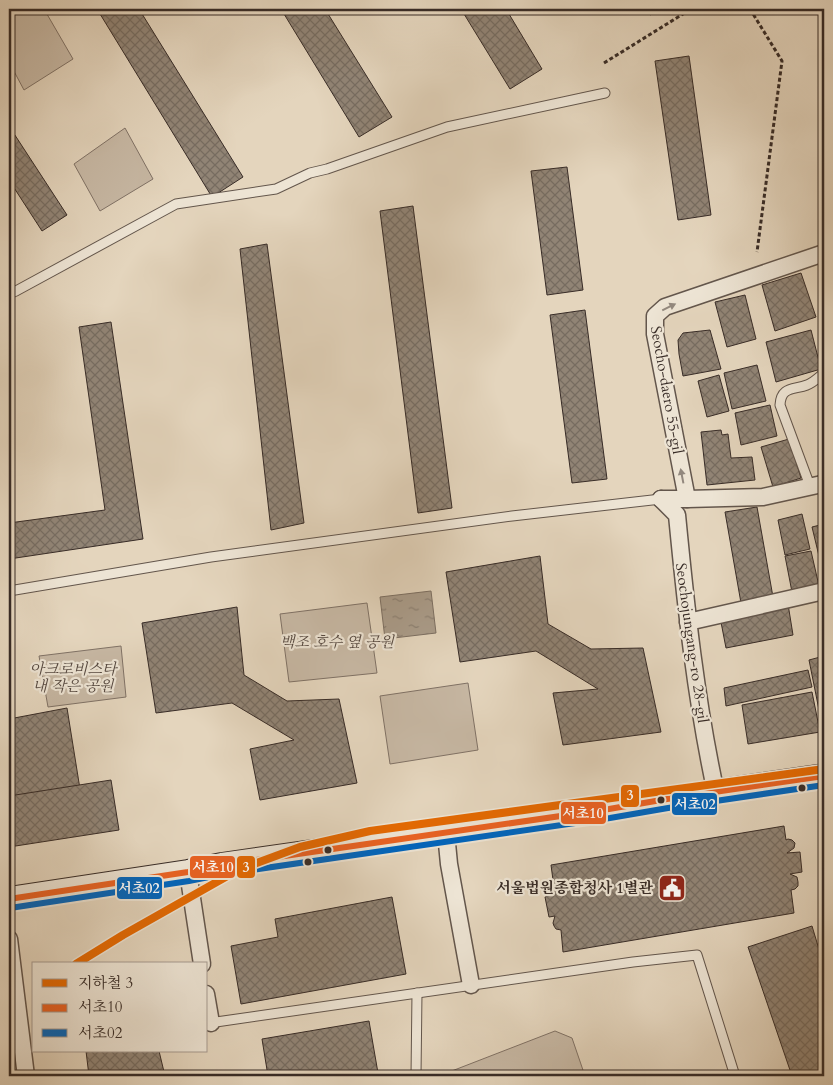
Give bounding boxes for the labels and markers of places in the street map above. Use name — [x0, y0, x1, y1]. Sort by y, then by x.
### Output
unlabelled marker — [797, 783, 807, 793]
unlabelled marker — [656, 795, 666, 805]
unlabelled marker — [323, 845, 333, 855]
unlabelled marker — [303, 857, 313, 867]
public building icon: 서울법원종합청사 1별관 — [657, 873, 687, 903]
place label: 서울법원종합청사 1별관 — [496, 878, 653, 898]

